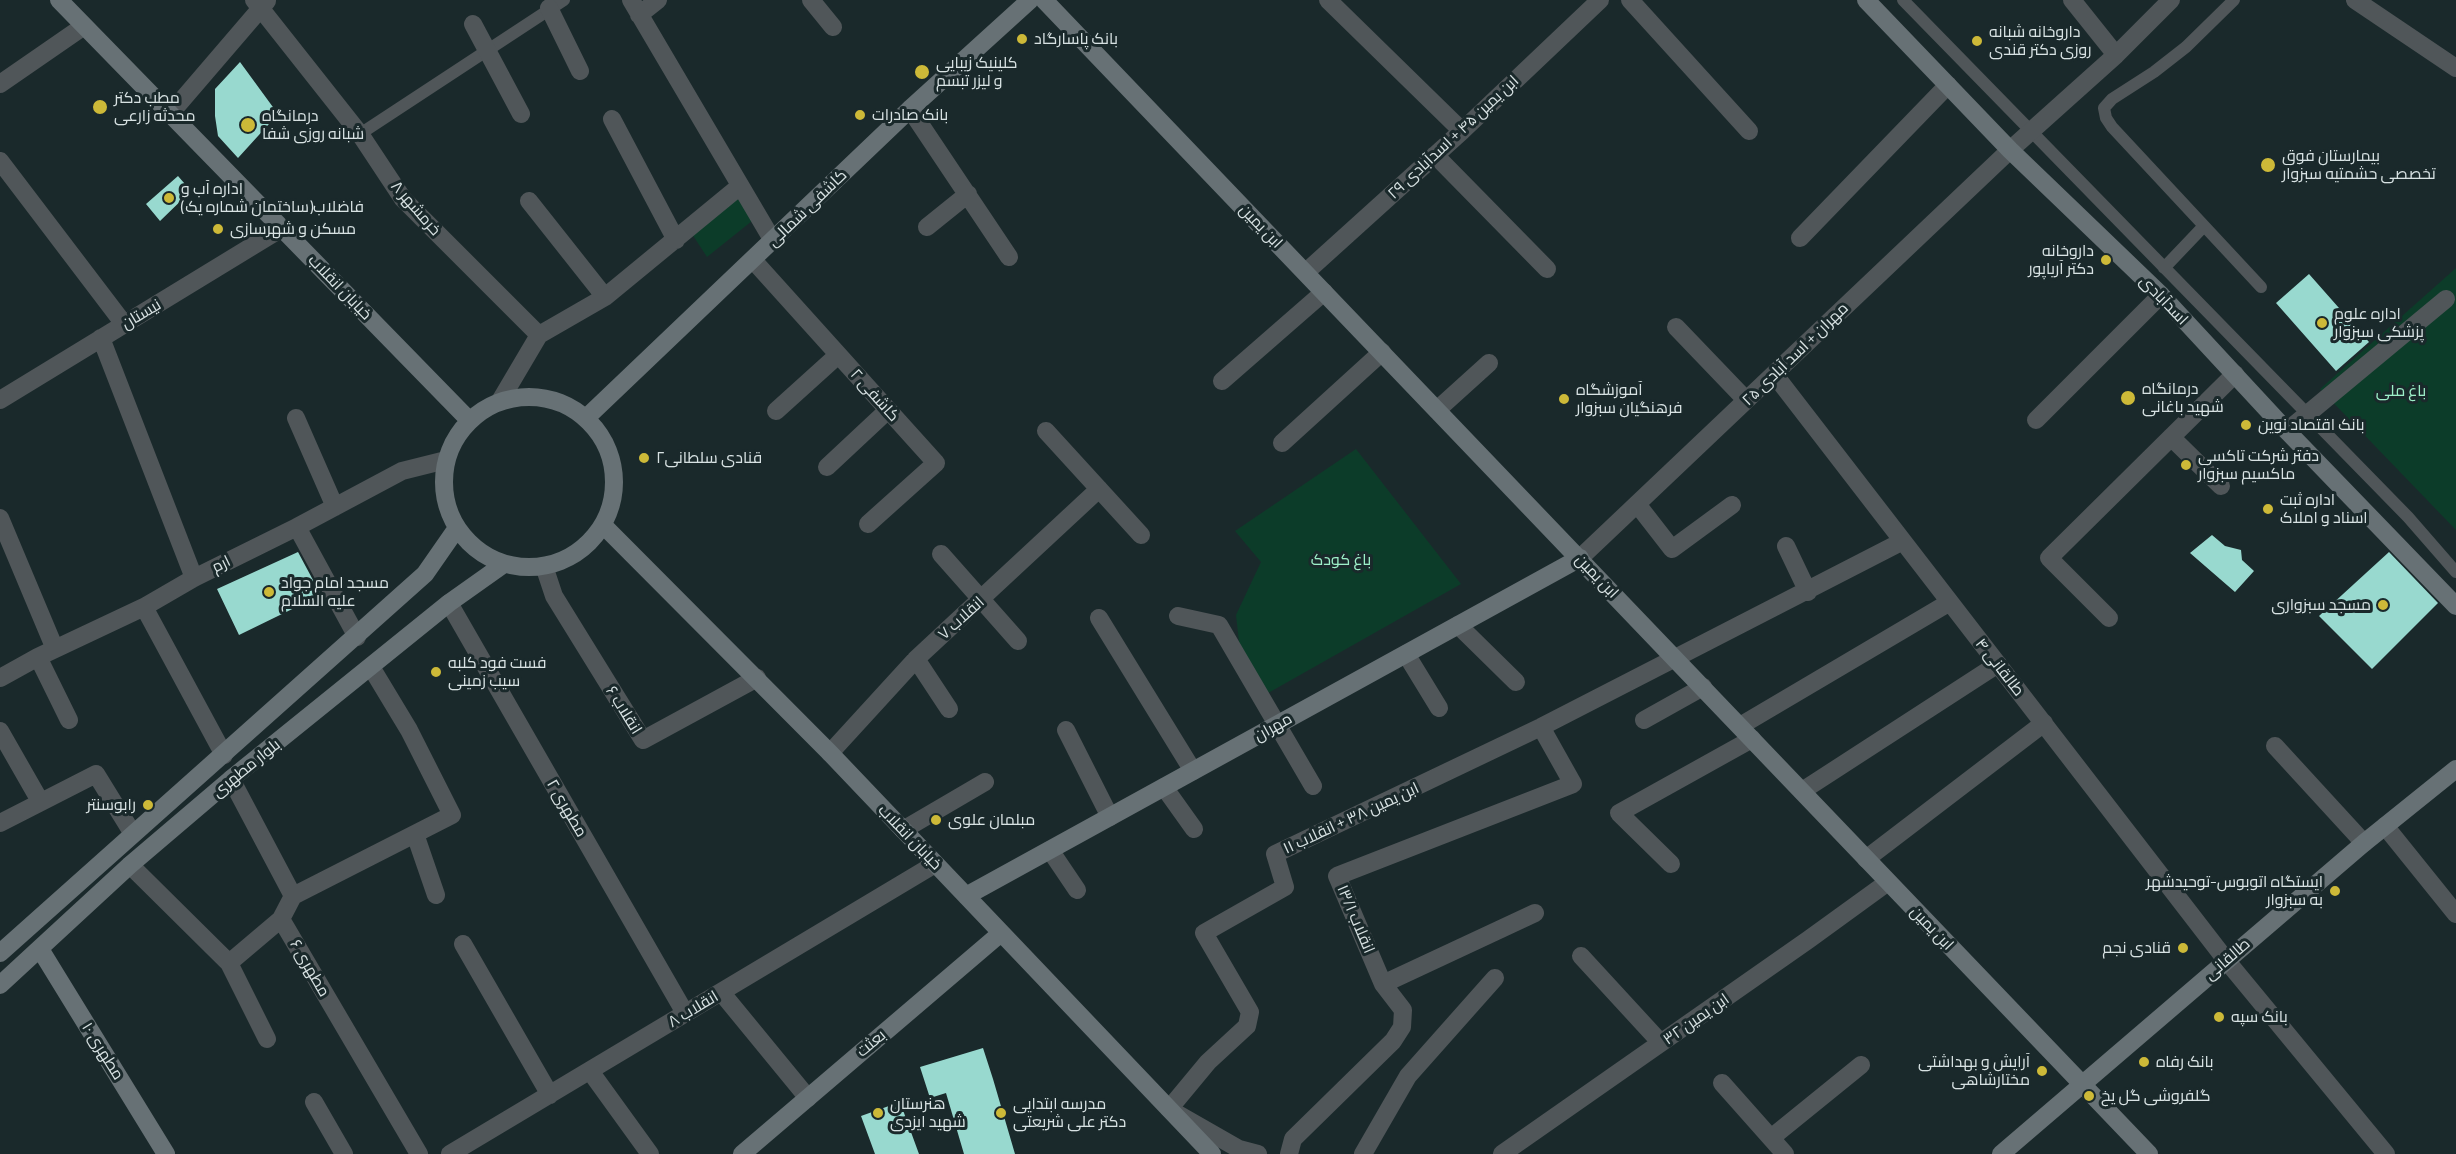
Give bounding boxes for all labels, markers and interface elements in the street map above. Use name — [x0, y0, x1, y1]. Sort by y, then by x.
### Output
place label: داروخانه شبانه روزی دکتر قندی — [1989, 22, 2091, 60]
place label: بانک پاسارگاد — [1034, 29, 1118, 49]
marker: بانک پاسارگاد — [1015, 32, 1029, 46]
marker: داروخانه شبانه روزی دکتر قندی — [1970, 34, 1984, 48]
place label: کلینیک زیبایی و لیزر تبسم — [936, 53, 1018, 91]
marker: کلینیک زیبایی و لیزر تبسم — [913, 63, 931, 81]
street label: ابن یمین ۴۵ + اسدآبادی ۲۹ — [1383, 71, 1523, 203]
place label: مطب دکتر محدثه زارعی — [114, 88, 196, 126]
marker: مطب دکتر محدثه زارعی — [91, 98, 109, 116]
place label: بانک صادرات — [872, 105, 948, 125]
place label: درمانگاه شبانه روزی شفا — [262, 106, 364, 144]
marker: بانک صادرات — [853, 108, 867, 122]
marker: درمانگاه شبانه روزی شفا — [239, 116, 257, 134]
place label: بیمارستان فوق تخصصی حشمتیه سبزوار — [2282, 146, 2436, 184]
marker: بیمارستان فوق تخصصی حشمتیه سبزوار — [2259, 156, 2277, 174]
street label: کاشفی شمالی — [763, 165, 851, 251]
street label: خرمشهر ۸ — [387, 177, 445, 239]
place label: اداره آب و فاضلاب(ساختمان شماره یک) — [181, 179, 364, 217]
marker: اداره آب و فاضلاب(ساختمان شماره یک) — [162, 191, 176, 205]
street label: ابن یمین — [1235, 200, 1287, 252]
place label: مسکن و شهرسازی — [230, 219, 356, 239]
marker: مسکن و شهرسازی — [211, 222, 225, 236]
place label: داروخانه دکتر آریاپور — [2028, 241, 2094, 279]
street label: خیابان انقلاب — [304, 250, 376, 324]
marker: داروخانه دکتر آریاپور — [2099, 253, 2113, 267]
street label: اسدآبادی — [2136, 271, 2192, 329]
street label: نیستان — [118, 295, 164, 333]
street label: مهران + اسد آبادی ۲۵ — [1738, 298, 1852, 410]
place label: اداره علوم پزشکی سبزوار — [2334, 304, 2424, 342]
marker: اداره علوم پزشکی سبزوار — [2315, 316, 2329, 330]
street label: کاشفی ۲ — [846, 365, 904, 425]
place label: درمانگاه شهید باغانی — [2142, 379, 2224, 417]
place label: آموزشگاه فرهنگیان سبزوار — [1576, 380, 1683, 418]
park label: باغ ملی — [2376, 381, 2426, 401]
marker: درمانگاه شهید باغانی — [2119, 389, 2137, 407]
marker: آموزشگاه فرهنگیان سبزوار — [1557, 392, 1571, 406]
place label: بانک اقتصاد نوین — [2258, 415, 2365, 435]
marker: بانک اقتصاد نوین — [2239, 418, 2253, 432]
place label: دفتر شرکت تاکسی ماکسیم سبزوار — [2198, 446, 2319, 484]
place label: قنادی سلطانی۲ — [656, 448, 762, 468]
marker: قنادی سلطانی۲ — [637, 451, 651, 465]
marker: دفتر شرکت تاکسی ماکسیم سبزوار — [2179, 458, 2193, 472]
place label: اداره ثبت اسناد و املاک — [2280, 490, 2368, 528]
marker: اداره ثبت اسناد و املاک — [2261, 502, 2275, 516]
park label: باغ کودک — [1311, 550, 1371, 570]
street label: ابن یمین — [1571, 550, 1623, 602]
street label: ارم — [208, 551, 234, 577]
place label: مسجد امام جواد علیه السلام — [281, 573, 389, 611]
marker: مسجد امام جواد علیه السلام — [262, 585, 276, 599]
street label: انقلاب ۷ — [934, 592, 988, 644]
place label: مسجد سبزواری — [2271, 595, 2371, 615]
marker: مسجد سبزواری — [2376, 598, 2390, 612]
street label: طالقانی ۴ — [1971, 634, 2029, 700]
place label: فست فود کلبه سیب زمینی — [448, 653, 546, 691]
marker: فست فود کلبه سیب زمینی — [429, 665, 443, 679]
street label: انقلاب ۶ — [602, 682, 646, 738]
street label: مهران — [1251, 709, 1295, 745]
street label: بلوار مطهری — [208, 735, 284, 801]
street label: مطهری ۲ — [543, 776, 591, 840]
street label: ابن یمین ۳۸ + انقلاب ۱۱ — [1280, 778, 1422, 858]
place label: رابوسنتر — [87, 795, 136, 815]
marker: رابوسنتر — [141, 798, 155, 812]
street label: خیابان انقلاب — [874, 800, 946, 874]
place label: مبلمان علوی — [948, 810, 1035, 830]
marker: مبلمان علوی — [929, 813, 943, 827]
place label: ایستگاه اتوبوس-توحیدشهر به سبزوار — [2146, 872, 2323, 910]
street label: انقلاب ۱۳/۱ — [1333, 882, 1379, 956]
marker: ایستگاه اتوبوس-توحیدشهر به سبزوار — [2328, 884, 2342, 898]
street label: ابن یمین — [1906, 902, 1958, 954]
street label: طالقانی — [2200, 934, 2254, 984]
street label: مطهری ۶ — [286, 936, 334, 1000]
place label: قنادی نجم — [2102, 938, 2171, 958]
marker: قنادی نجم — [2176, 941, 2190, 955]
street label: انقلاب ۸ — [664, 987, 722, 1031]
street label: ابن یمین ۳۲ — [1659, 989, 1733, 1049]
place label: بانک سپه — [2231, 1007, 2288, 1027]
marker: بانک سپه — [2212, 1010, 2226, 1024]
street label: مطهری ۱۰ — [78, 1019, 128, 1083]
street label: بعثت — [852, 1025, 890, 1061]
place label: آرایش و بهداشتی مختارشاهی — [1918, 1052, 2030, 1090]
place label: بانک رفاه — [2156, 1052, 2214, 1072]
marker: بانک رفاه — [2137, 1055, 2151, 1069]
marker: آرایش و بهداشتی مختارشاهی — [2035, 1064, 2049, 1078]
place label: گلفروشی گل یخ — [2101, 1086, 2211, 1106]
marker: گلفروشی گل یخ — [2082, 1089, 2096, 1103]
place label: هنرستان شهید ایزدی — [890, 1094, 966, 1132]
place label: مدرسه ابتدایی دکتر علی شریعتی — [1013, 1094, 1126, 1132]
marker: هنرستان شهید ایزدی — [871, 1106, 885, 1120]
marker: مدرسه ابتدایی دکتر علی شریعتی — [994, 1106, 1008, 1120]

